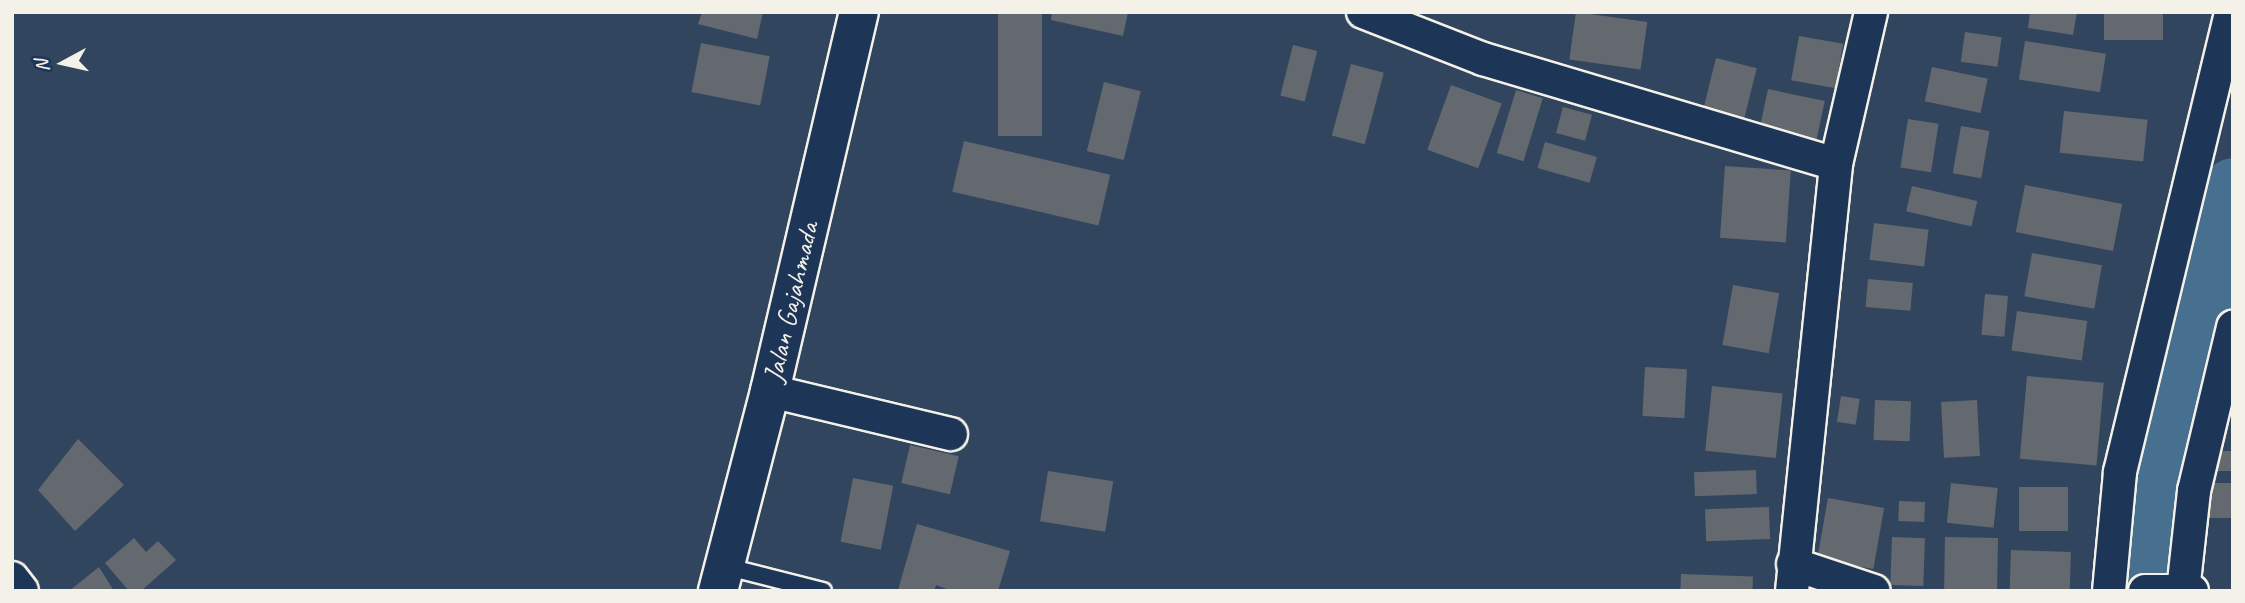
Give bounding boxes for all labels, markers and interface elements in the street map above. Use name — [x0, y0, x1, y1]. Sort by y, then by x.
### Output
north arrow — [28, 28, 98, 98]
text: N — [30, 58, 55, 73]
street label: Jalan Gajahmada — [756, 219, 826, 385]

